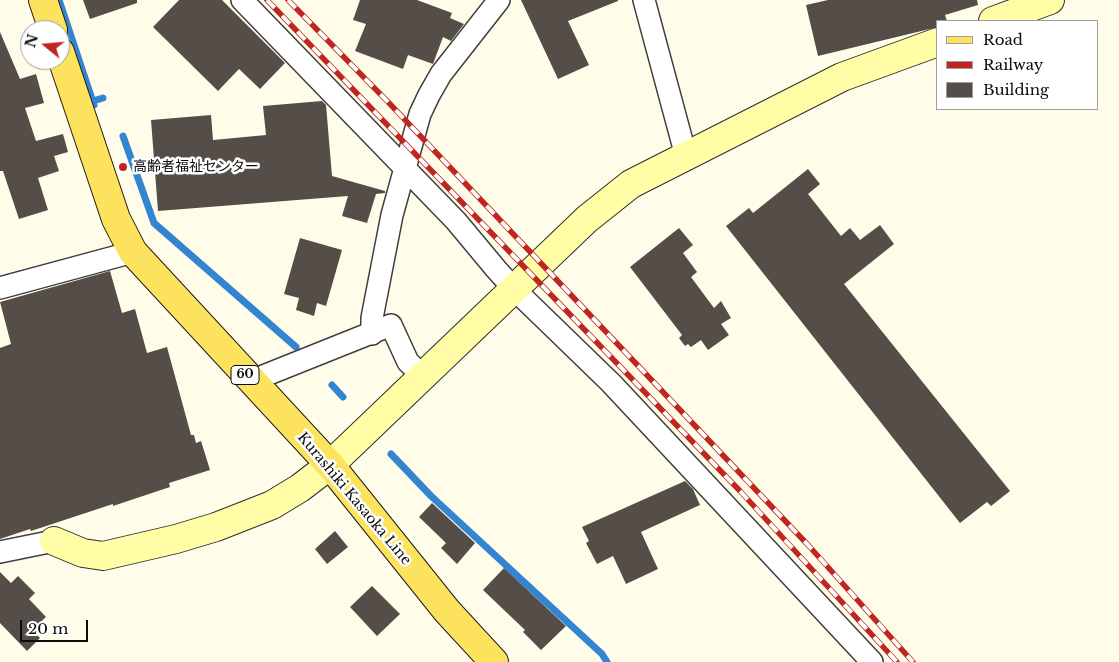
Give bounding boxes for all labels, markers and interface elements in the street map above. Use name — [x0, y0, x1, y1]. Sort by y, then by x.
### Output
north arrow — [20, 20, 70, 70]
legend — [936, 20, 1099, 110]
text: Road — [983, 30, 1023, 49]
text: N — [21, 32, 42, 50]
text: Railway — [983, 55, 1043, 74]
text: Building — [983, 80, 1049, 99]
place label: 高齢者福祉センター — [133, 159, 259, 175]
marker: 高齢者福祉センター — [117, 161, 129, 173]
road number: 60 — [231, 366, 259, 384]
street label: Kurashiki Kasaoka Line — [294, 429, 414, 569]
scale bar — [22, 610, 90, 642]
text: 20 m — [28, 619, 68, 638]

